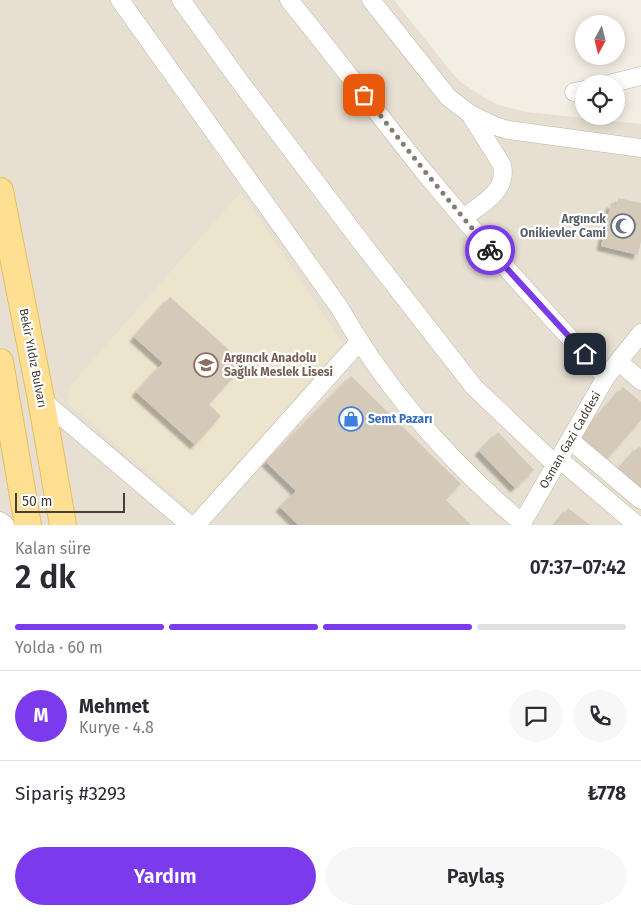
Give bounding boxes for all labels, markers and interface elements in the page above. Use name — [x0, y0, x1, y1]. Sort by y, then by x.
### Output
north arrow — [575, 15, 625, 65]
map controls — [575, 15, 625, 125]
pin — [343, 74, 385, 116]
button: locate — [575, 75, 625, 125]
icon: bag — [350, 81, 378, 109]
place label: Argıncık Onikievler Cami — [520, 212, 606, 240]
mosque icon: Argıncık Onikievler Cami — [610, 213, 636, 239]
courier — [465, 225, 515, 275]
icon: bike — [476, 236, 504, 264]
street label: Bekir Yıldız Bulvarı — [16, 307, 50, 409]
pin — [564, 333, 606, 375]
icon: home — [571, 340, 599, 368]
place label: Argıncık Anadolu Sağlık Meslek Lisesi — [223, 351, 333, 379]
school or university icon: Argıncık Anadolu Sağlık Meslek Lisesi — [193, 352, 219, 378]
street label: Osman Gazi Caddesi — [536, 389, 604, 491]
shop icon: Semt Pazarı — [338, 406, 364, 432]
place label: Semt Pazarı — [368, 412, 432, 426]
scale bar — [15, 490, 125, 513]
text: 50 m — [22, 493, 53, 510]
text: Kalan süre — [15, 539, 91, 558]
text: 07:37–07:42 — [530, 556, 626, 579]
text: 2 dk — [15, 558, 76, 596]
text: Yolda · 60 m — [15, 638, 103, 657]
button: chat — [510, 690, 562, 742]
button: phone — [574, 690, 626, 742]
text: Mehmet — [79, 695, 149, 718]
text: M — [34, 704, 48, 727]
text: Kurye · 4.8 — [79, 718, 154, 737]
text: Sipariş #3293 — [15, 782, 126, 805]
text: ₺778 — [588, 782, 626, 805]
button: Yardım — [15, 847, 316, 905]
button: Paylaş — [326, 847, 626, 905]

